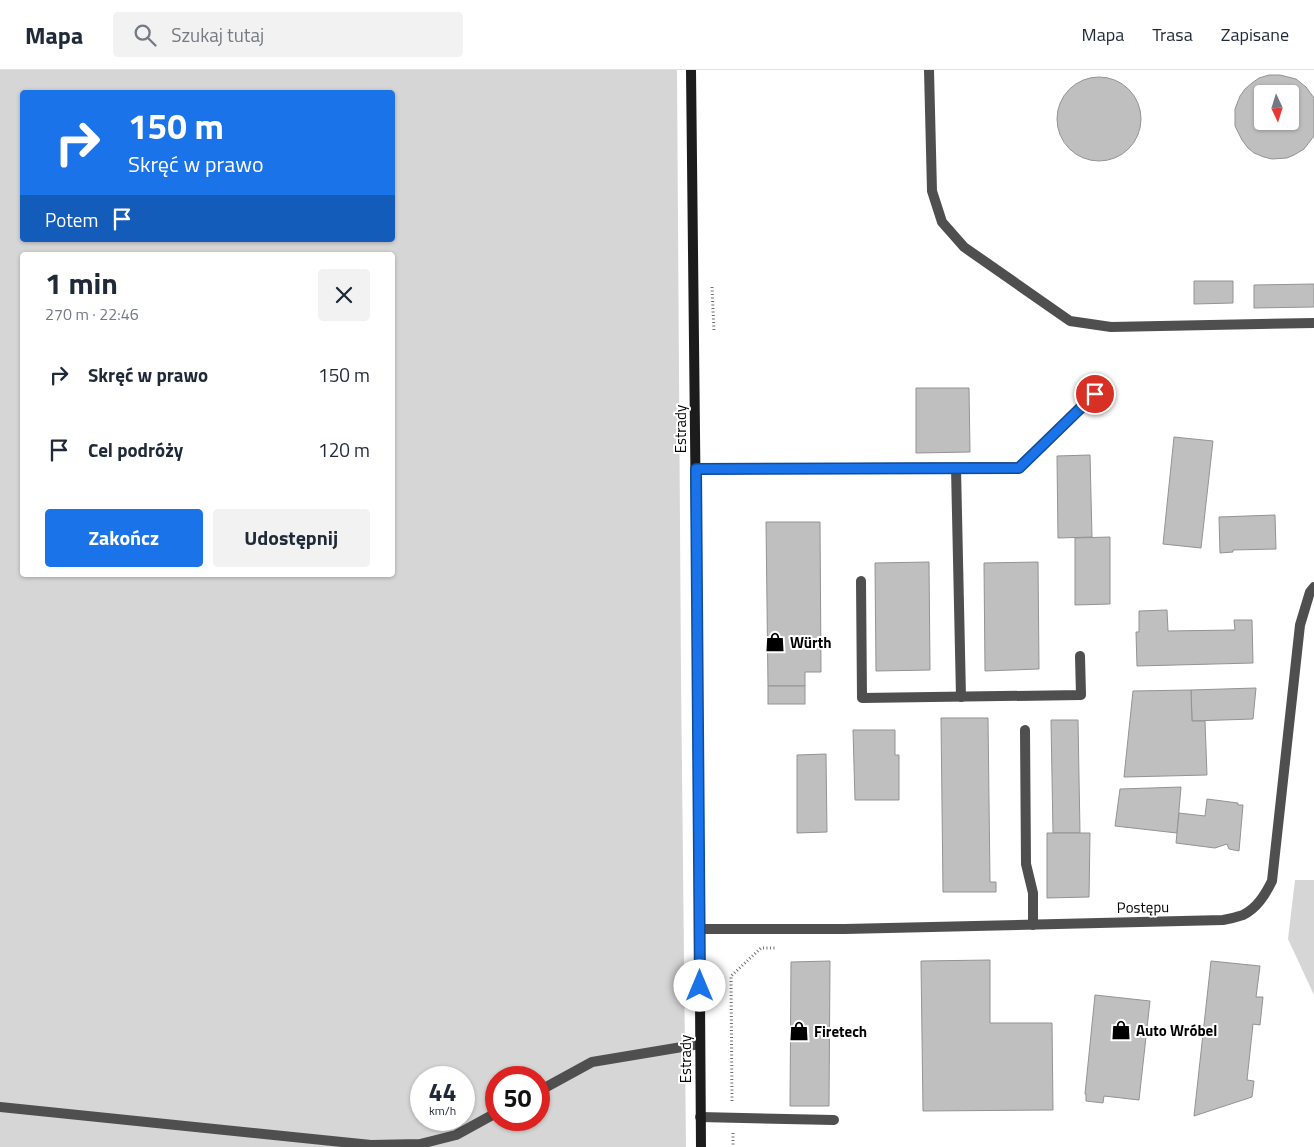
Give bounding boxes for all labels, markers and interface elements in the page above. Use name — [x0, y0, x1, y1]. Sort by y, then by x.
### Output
search box — [113, 12, 463, 57]
text: Mapa — [25, 17, 83, 53]
text: Szukaj tutaj — [171, 20, 264, 49]
icon: search — [131, 21, 159, 49]
text: Mapa — [1082, 21, 1124, 48]
text: Trasa — [1152, 21, 1193, 48]
text: Zapisane — [1221, 21, 1289, 48]
north arrow — [1254, 85, 1299, 130]
map controls — [1254, 85, 1299, 130]
text: 150 m — [128, 99, 224, 153]
icon: right — [45, 110, 110, 175]
text: Skręć w prawo — [128, 147, 264, 181]
text: Potem — [45, 205, 98, 234]
icon: arrive — [108, 205, 136, 233]
text: 1 min — [45, 260, 118, 306]
button: close — [318, 269, 370, 321]
text: 270 m · 22:46 — [45, 302, 139, 326]
text: Skręć w prawo — [88, 360, 208, 389]
text: 150 m — [318, 360, 370, 389]
icon: right — [45, 361, 73, 389]
pin — [1074, 373, 1116, 415]
icon: arrive — [1081, 380, 1109, 408]
street label: Estrady — [669, 405, 692, 453]
text: Cel podróży — [88, 435, 183, 464]
text: 120 m — [318, 435, 370, 464]
icon: arrive — [45, 436, 73, 464]
button: Zakończ — [45, 509, 203, 567]
button: Udostępnij — [213, 509, 370, 567]
shop icon: Würth — [764, 631, 786, 653]
place label: Würth — [790, 631, 831, 654]
street label: Postępu — [1117, 895, 1169, 919]
position arrow — [673, 959, 725, 1011]
shop icon: Auto Wróbel — [1110, 1019, 1132, 1041]
place label: Auto Wróbel — [1136, 1019, 1217, 1042]
shop icon: Firetech — [788, 1020, 810, 1042]
place label: Firetech — [814, 1020, 867, 1043]
street label: Estrady — [674, 1035, 697, 1083]
speed limit sign: 50 — [485, 1066, 550, 1131]
text: 44 — [428, 1073, 457, 1111]
text: km/h — [429, 1101, 456, 1120]

